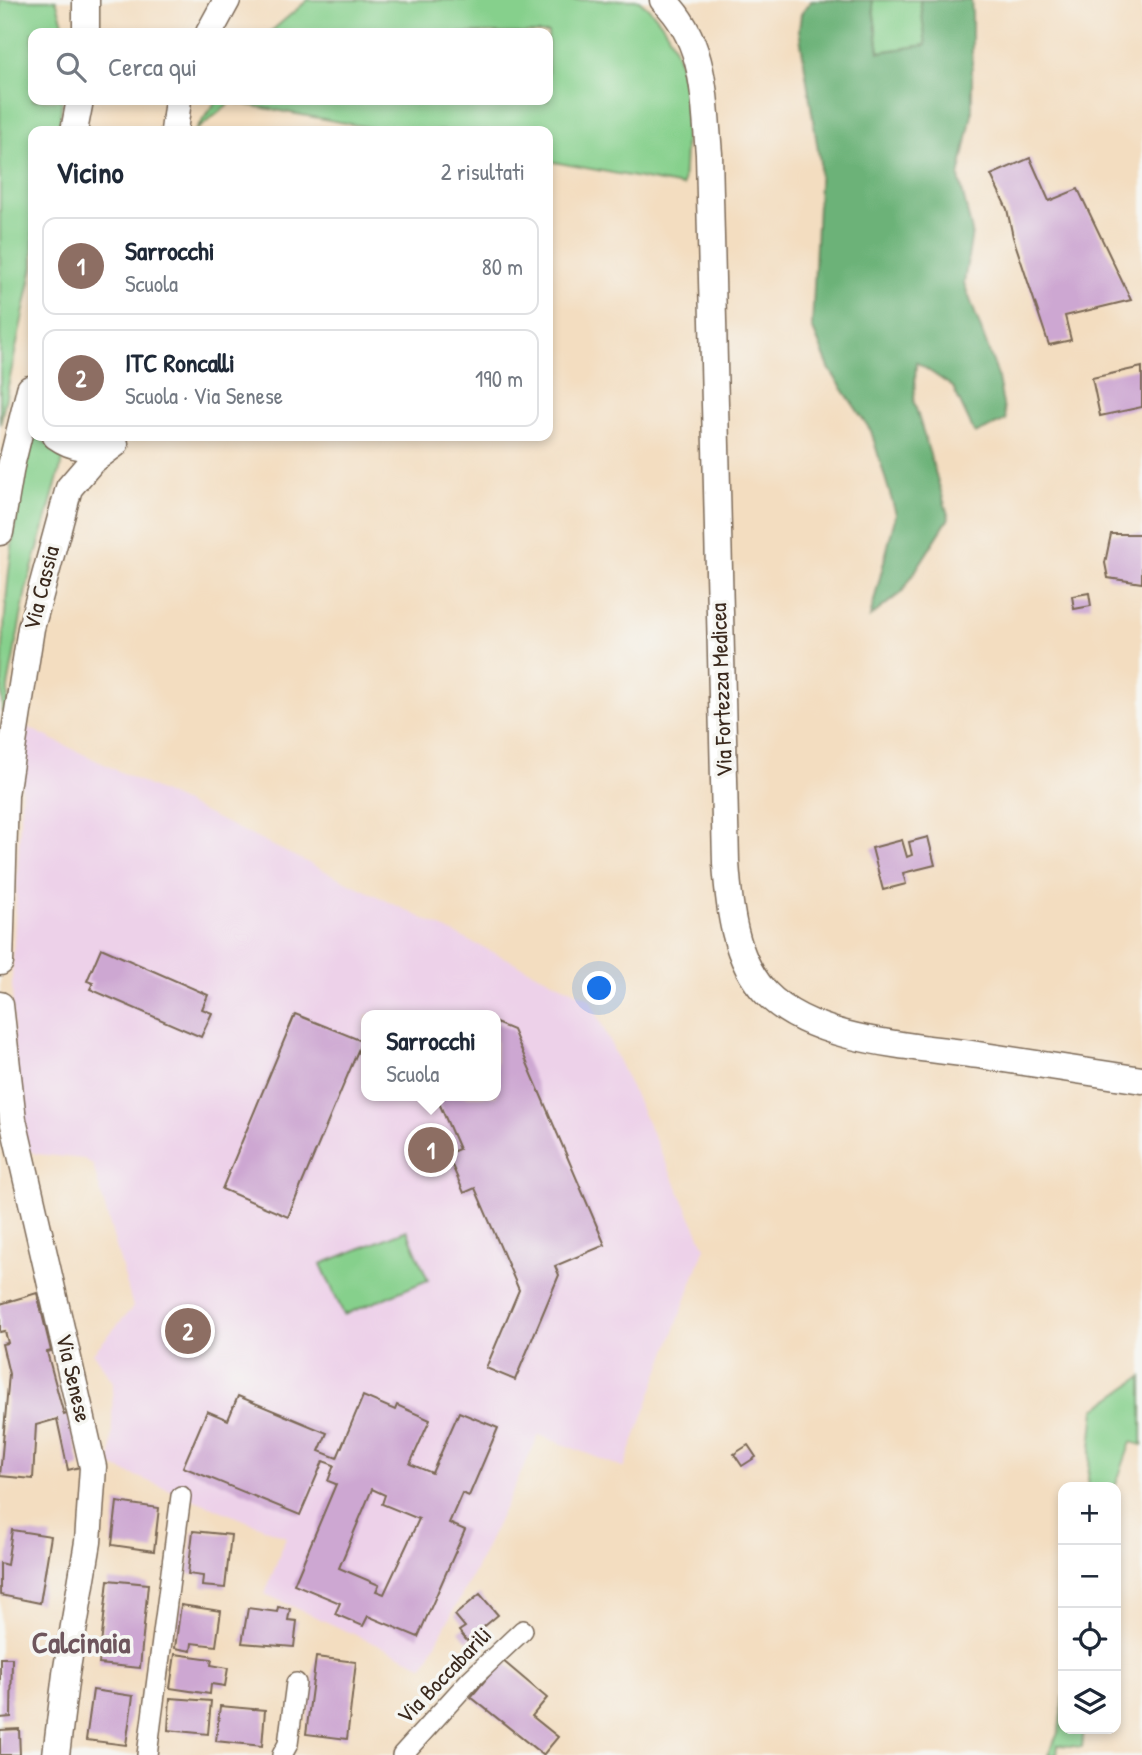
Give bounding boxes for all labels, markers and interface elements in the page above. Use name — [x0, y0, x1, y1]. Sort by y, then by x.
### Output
search box — [28, 28, 553, 105]
icon: search — [52, 48, 90, 86]
text: Cerca qui — [108, 49, 197, 84]
text: Vicino — [56, 152, 124, 192]
text: 2 risultati — [441, 156, 525, 187]
text: Sarrocchi — [125, 233, 215, 268]
text: 1 — [77, 251, 85, 282]
text: 80 m — [482, 251, 523, 282]
text: Scuola — [125, 268, 178, 299]
text: ITC Roncalli — [125, 345, 235, 380]
text: 2 — [76, 363, 86, 394]
text: 190 m — [475, 363, 523, 394]
text: Scuola · Via Senese — [125, 380, 283, 411]
street label: Via Cassia — [15, 542, 66, 633]
street label: Via Fortezza Medicea — [702, 602, 739, 778]
your location — [582, 971, 616, 1005]
popup — [361, 1010, 501, 1101]
text: Sarrocchi — [386, 1023, 476, 1058]
text: Scuola — [386, 1058, 439, 1089]
pin: 1 — [408, 1124, 454, 1176]
pin: 2 — [165, 1305, 211, 1357]
street label: Via Senese — [49, 1331, 100, 1425]
map controls — [1058, 1482, 1121, 1734]
button: + — [1058, 1482, 1121, 1545]
button: − — [1058, 1545, 1121, 1608]
button: locate — [1058, 1608, 1121, 1671]
street label: Via Boccabarili — [389, 1619, 498, 1730]
district label: Calcinaia — [32, 1622, 130, 1662]
button: layers — [1058, 1671, 1121, 1734]

